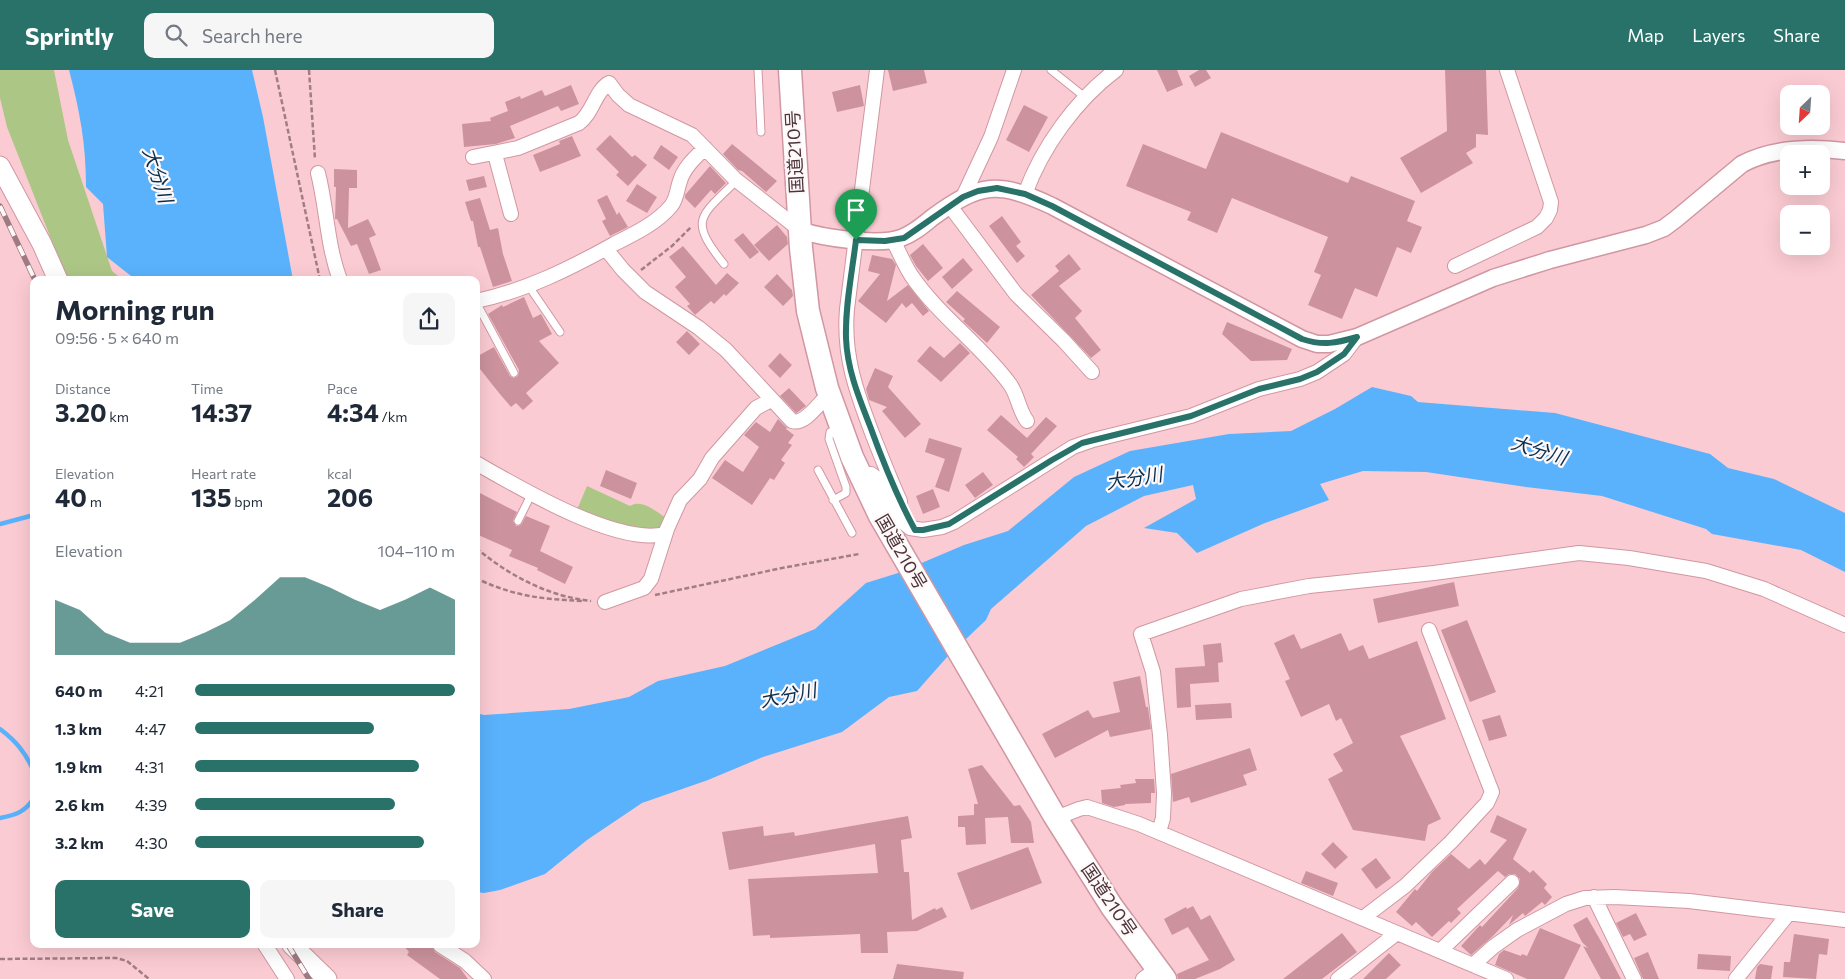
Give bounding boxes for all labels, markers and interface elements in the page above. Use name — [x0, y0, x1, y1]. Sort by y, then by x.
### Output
search box — [144, 13, 494, 58]
text: Sprintly — [25, 21, 114, 50]
icon: search — [162, 21, 190, 49]
text: Search here — [202, 24, 302, 47]
text: Map — [1627, 24, 1664, 46]
text: Layers — [1692, 24, 1745, 46]
text: Share — [1773, 24, 1820, 46]
north arrow — [1780, 85, 1830, 135]
map controls — [1780, 85, 1830, 255]
street label: 国道210号 — [781, 110, 807, 194]
water label: 大分川 — [139, 144, 179, 207]
button: + — [1780, 145, 1830, 195]
pin — [835, 189, 877, 240]
icon: arrive — [842, 196, 870, 224]
button: − — [1780, 205, 1830, 255]
text: Morning run — [55, 292, 215, 326]
button: share — [403, 293, 455, 345]
text: 09:56 · 5 × 640 m — [55, 328, 179, 347]
text: Distance — [55, 380, 111, 397]
text: Time — [191, 380, 223, 397]
text: Pace — [327, 380, 357, 397]
text: 3.20 — [55, 397, 107, 427]
text: 14:37 — [191, 397, 252, 427]
text: 4:34 — [327, 397, 379, 427]
text: km — [107, 408, 129, 425]
text: /km — [379, 408, 408, 425]
water label: 大分川 — [1509, 430, 1572, 469]
water label: 大分川 — [1104, 461, 1166, 493]
text: Elevation — [55, 465, 114, 482]
text: Heart rate — [191, 465, 256, 482]
text: kcal — [327, 465, 352, 482]
text: 40 — [55, 482, 87, 512]
text: 135 — [191, 482, 231, 512]
text: 206 — [327, 482, 373, 512]
text: m — [87, 493, 102, 510]
text: bpm — [231, 493, 263, 510]
street label: 国道210号 — [871, 510, 932, 593]
text: Elevation — [55, 541, 123, 560]
text: 104–110 m — [378, 541, 455, 560]
water label: 大分川 — [758, 677, 820, 711]
text: 640 m — [55, 681, 102, 700]
text: 4:21 — [135, 681, 164, 700]
text: 1.3 km — [55, 719, 102, 738]
text: 4:47 — [135, 719, 166, 738]
text: 1.9 km — [55, 757, 102, 776]
text: 4:31 — [135, 757, 164, 776]
text: 2.6 km — [55, 795, 104, 814]
text: 4:39 — [135, 795, 167, 814]
text: 3.2 km — [55, 833, 104, 852]
text: 4:30 — [135, 833, 168, 852]
street label: 国道210号 — [1077, 859, 1142, 940]
button: Save — [55, 880, 250, 938]
button: Share — [260, 880, 455, 938]

